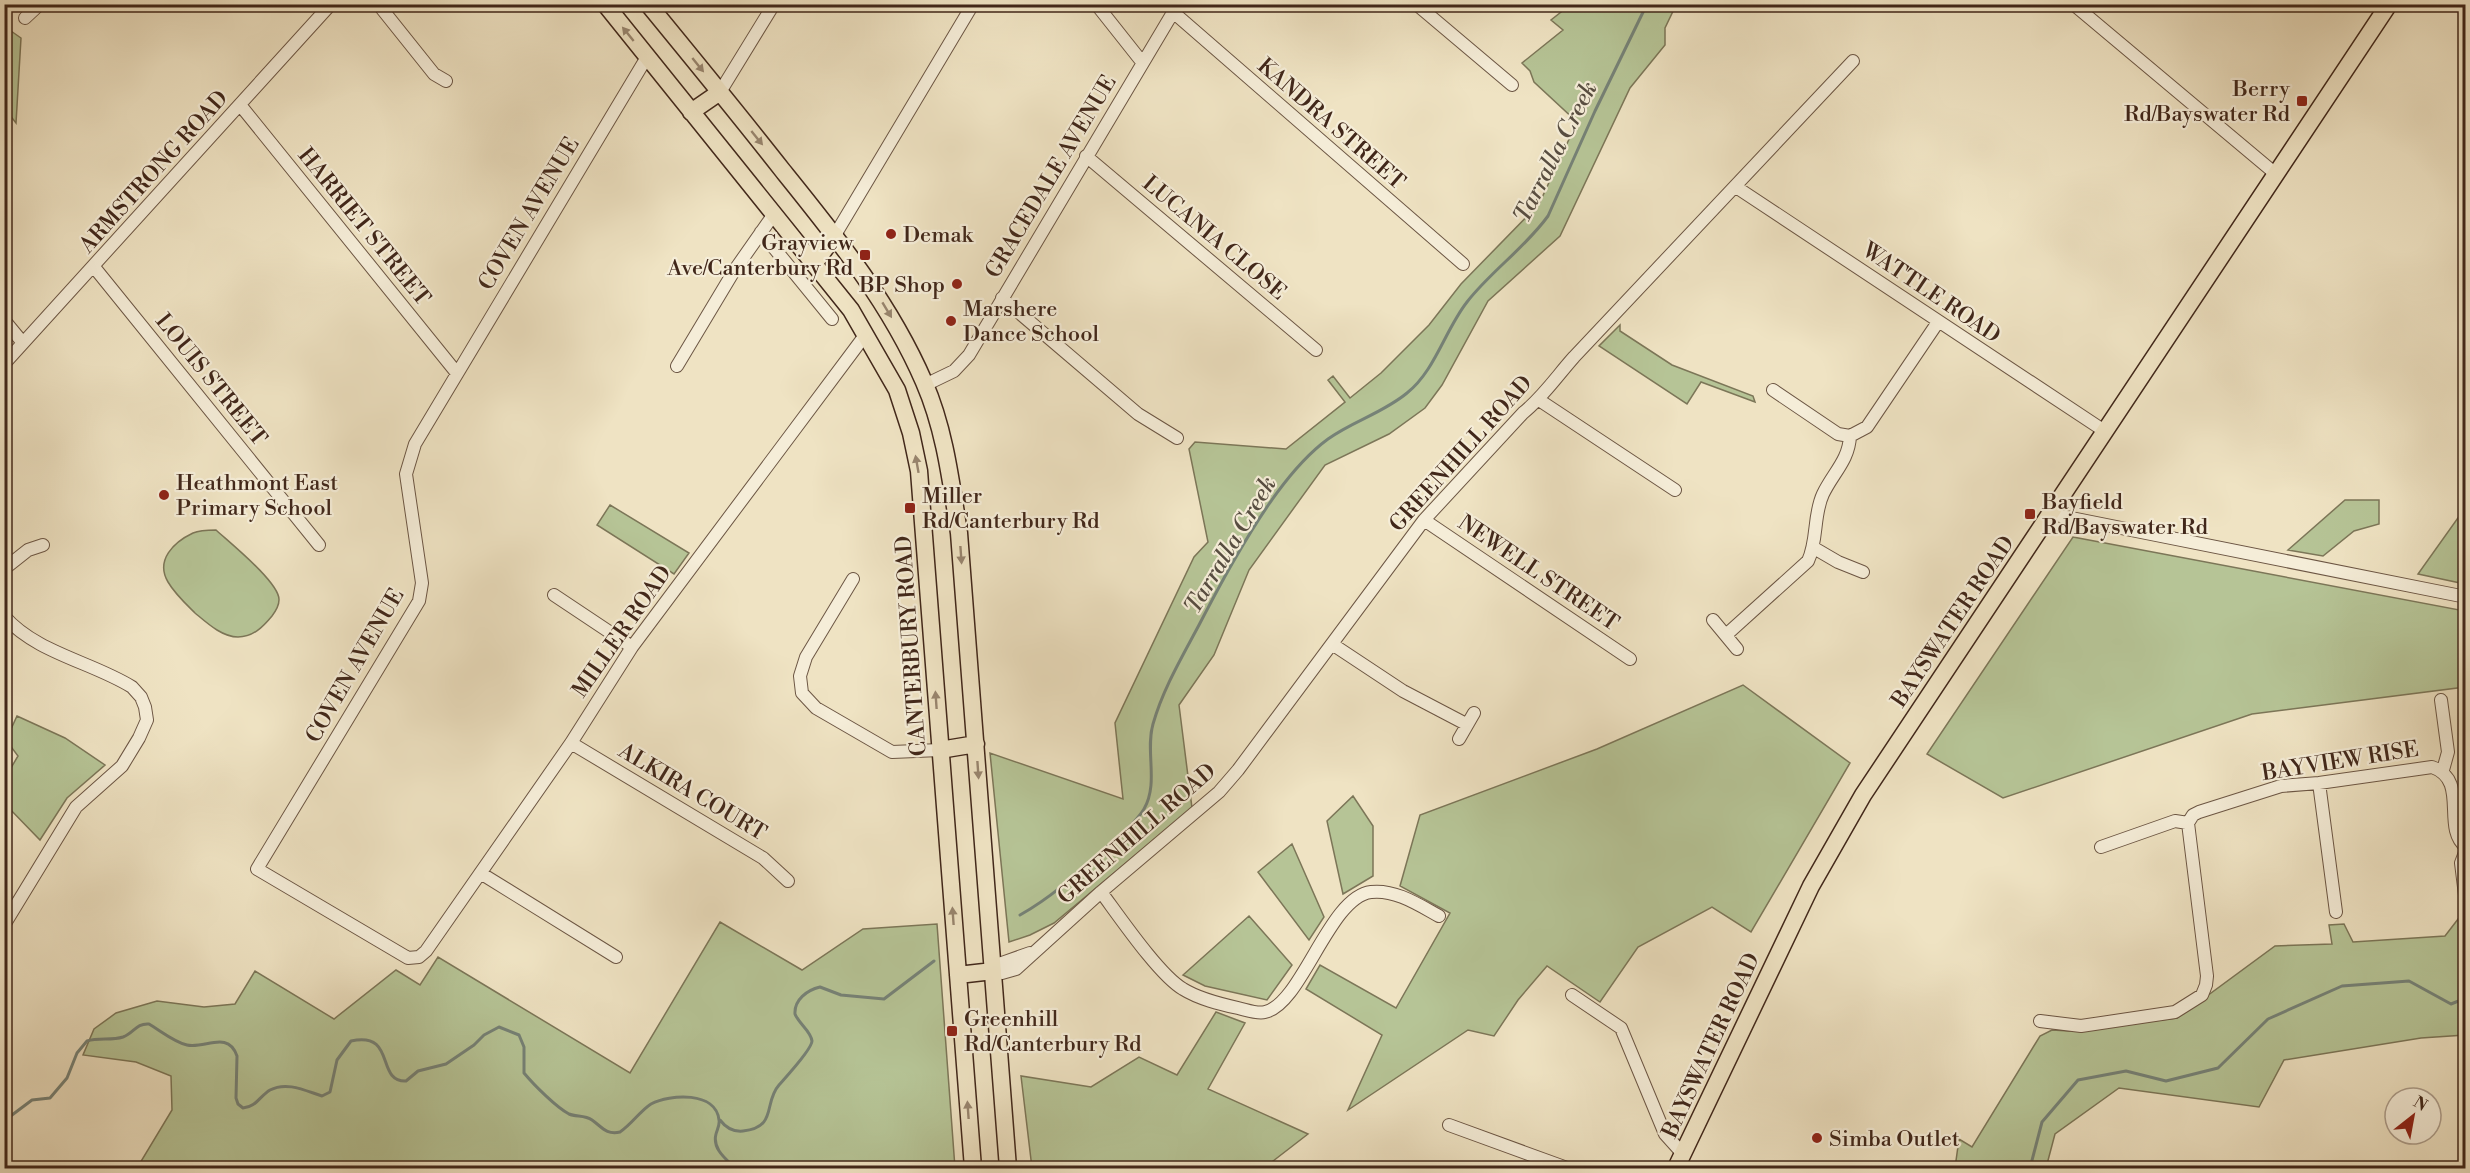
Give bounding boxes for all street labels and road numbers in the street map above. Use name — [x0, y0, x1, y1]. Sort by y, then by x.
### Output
street label: KANDRA STREET — [1252, 53, 1410, 196]
street label: GRACEDALE AVENUE — [980, 70, 1123, 283]
street label: ARMSTRONG ROAD — [73, 85, 234, 260]
street label: COVEN AVENUE — [473, 132, 586, 295]
street label: HARRIET STREET — [292, 143, 436, 311]
street label: LUCANIA CLOSE — [1137, 170, 1291, 306]
street label: WATTLE ROAD — [1856, 236, 2005, 349]
street label: LOUIS STREET — [149, 308, 272, 451]
street label: GREENHILL ROAD — [1384, 370, 1538, 538]
street label: NEWELL STREET — [1452, 509, 1624, 637]
street label: BAYSWATER ROAD — [1885, 531, 2021, 714]
street label: CANTERBURY ROAD — [890, 535, 933, 757]
street label: MILLER ROAD — [567, 561, 678, 703]
street label: COVEN AVENUE — [300, 584, 410, 748]
street label: BAYVIEW RISE — [2259, 736, 2421, 787]
street label: ALKIRA COURT — [613, 737, 771, 847]
street label: GREENHILL ROAD — [1052, 758, 1222, 910]
street label: BAYSWATER ROAD — [1656, 949, 1766, 1143]

